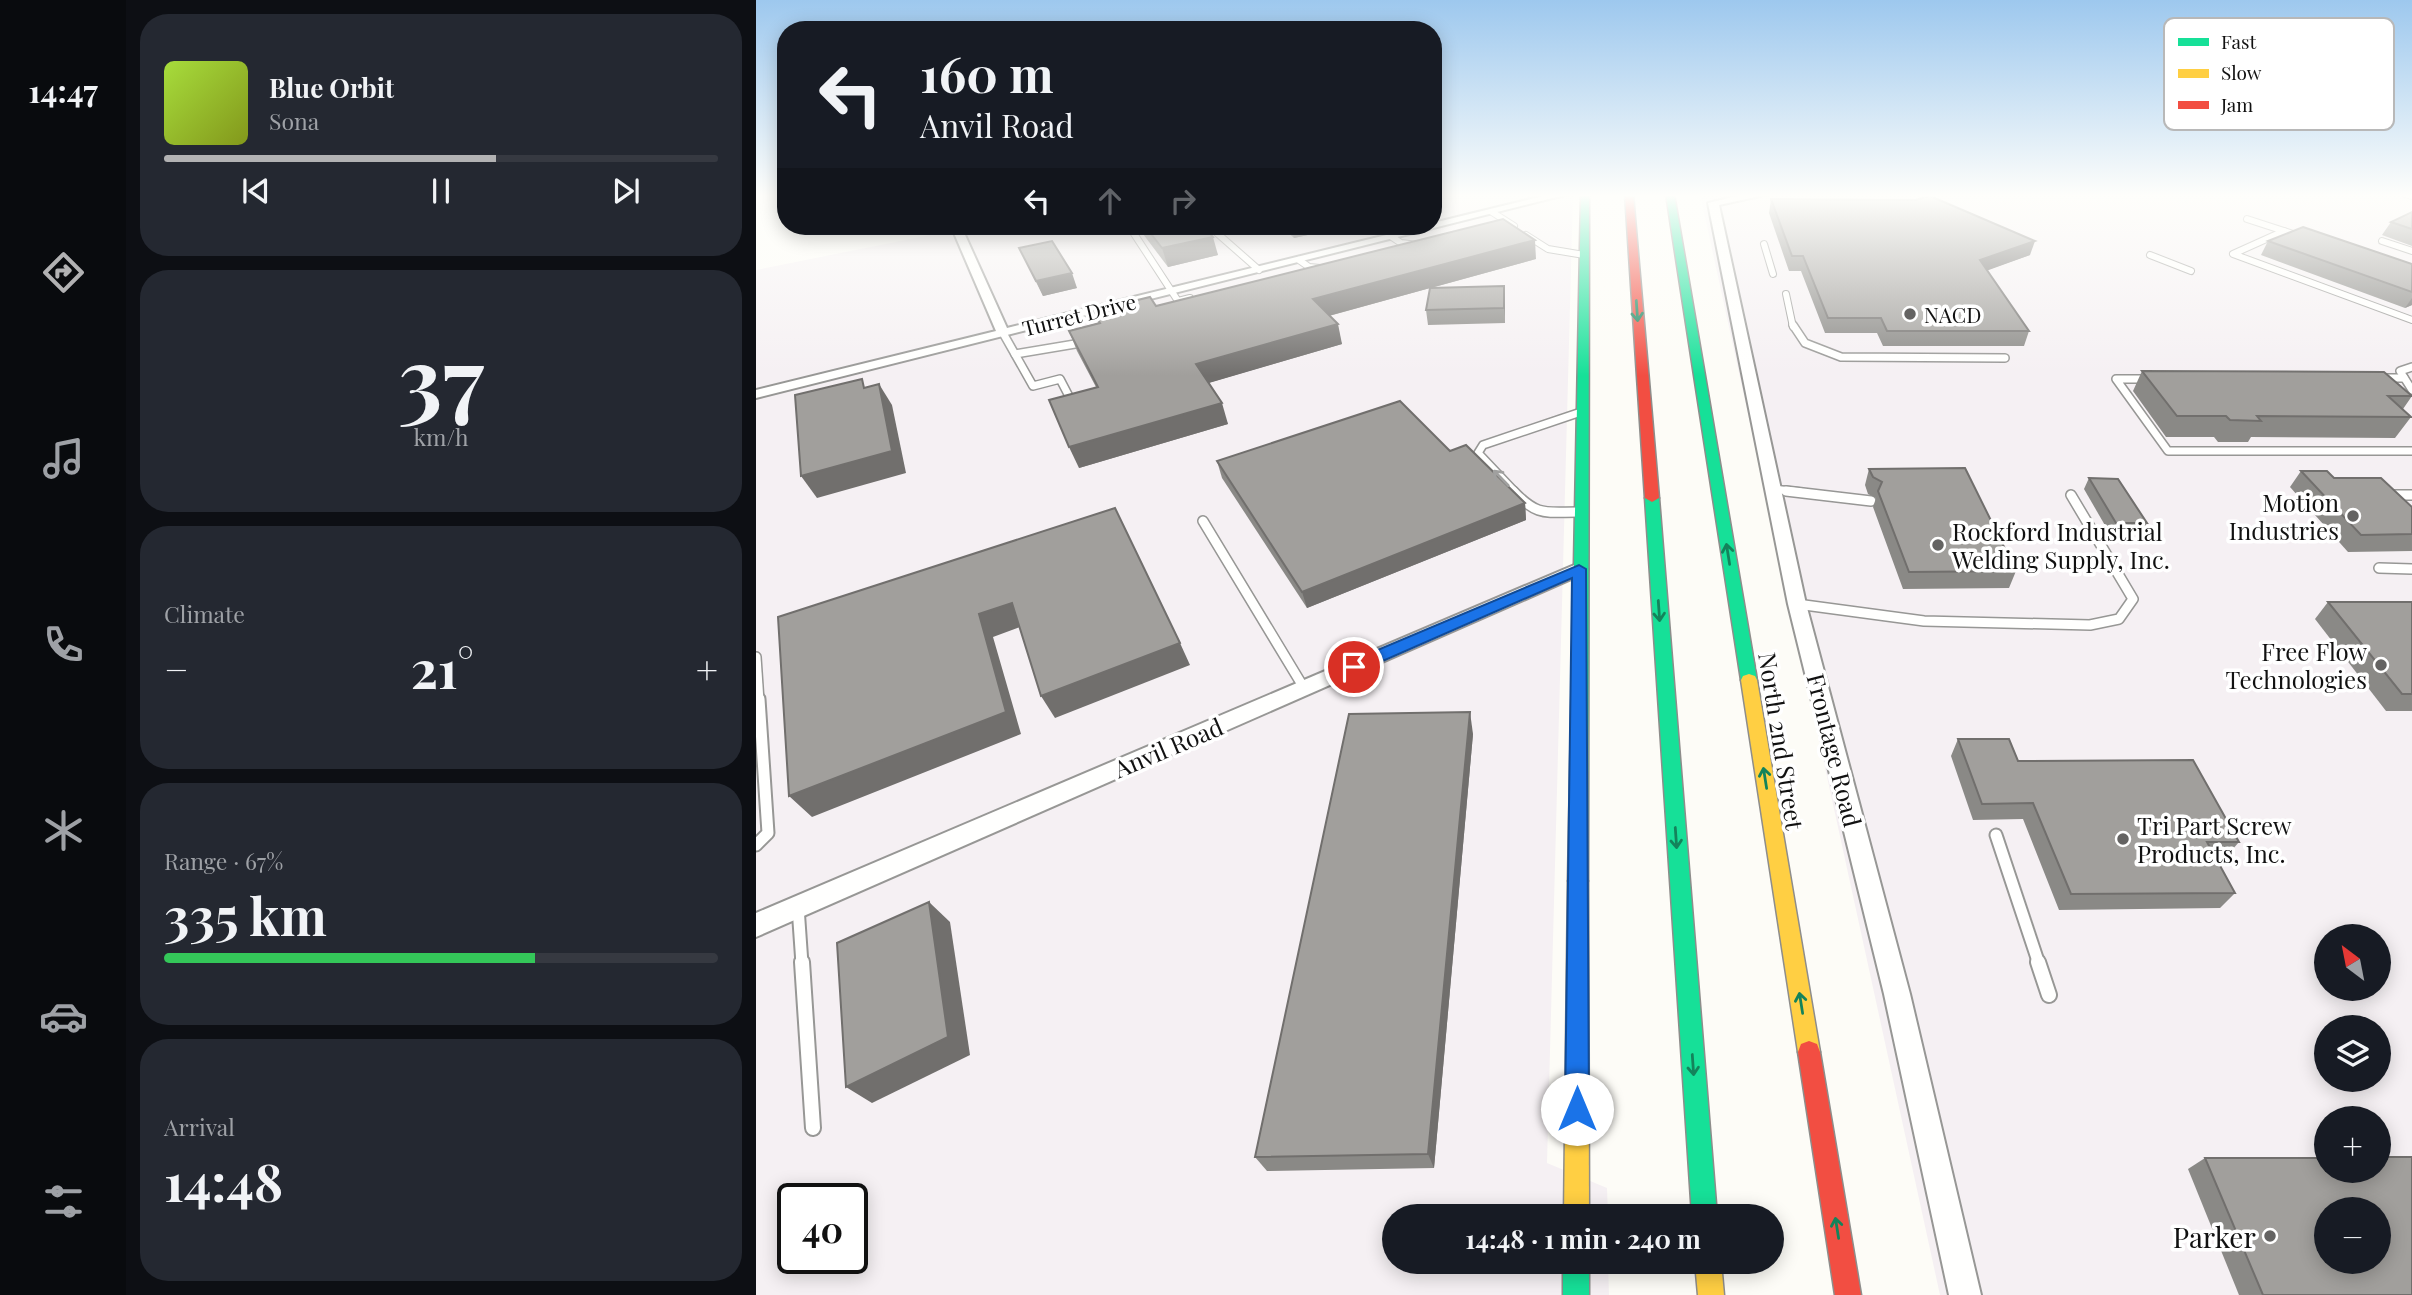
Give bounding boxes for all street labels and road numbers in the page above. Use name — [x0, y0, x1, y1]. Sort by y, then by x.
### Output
street label: Turret Drive — [1019, 286, 1139, 342]
street label: North 2nd Street — [1752, 650, 1812, 832]
street label: Frontage Road — [1800, 670, 1870, 830]
street label: Anvil Road — [1108, 710, 1227, 785]

